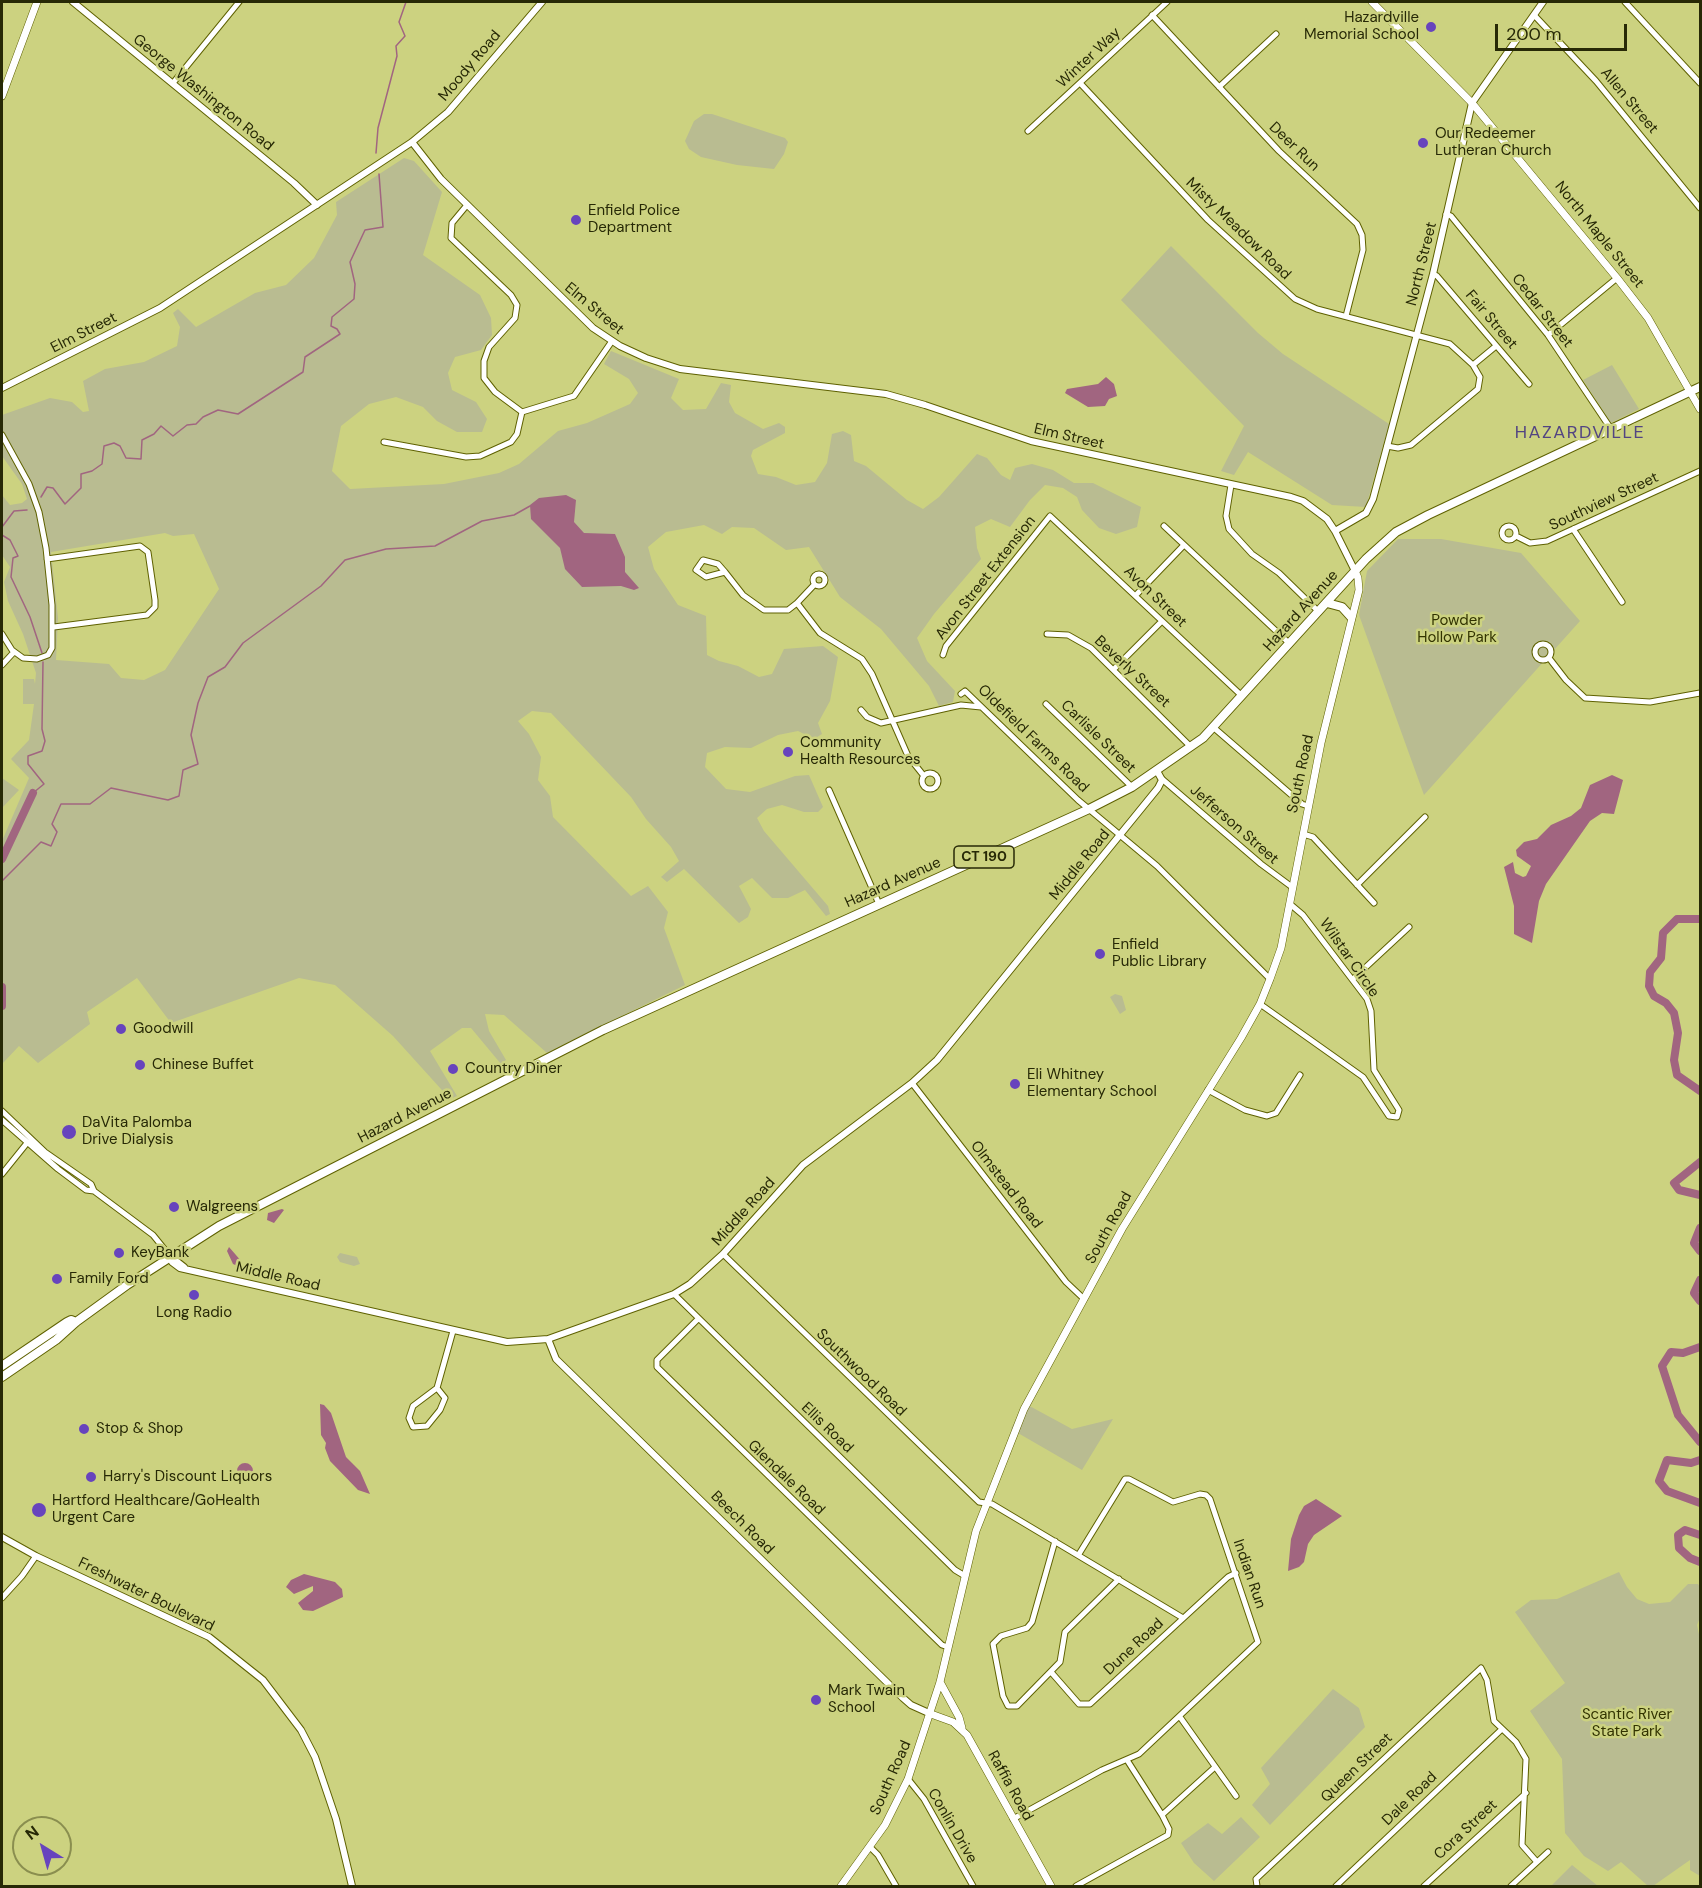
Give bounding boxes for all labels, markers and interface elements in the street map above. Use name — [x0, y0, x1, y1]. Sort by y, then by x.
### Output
place label: Hazardville Memorial School — [1304, 9, 1419, 44]
scale bar — [1498, 12, 1630, 50]
marker: Hazardville Memorial School — [1424, 20, 1438, 34]
text: 200 m — [1506, 22, 1562, 46]
street label: Winter Way — [1053, 24, 1125, 92]
street label: Moody Road — [435, 27, 505, 105]
street label: George Washington Road — [129, 31, 277, 155]
street label: Allen Street — [1596, 64, 1662, 138]
street label: Deer Run — [1265, 119, 1323, 175]
place label: Our Redeemer Lutheran Church — [1435, 125, 1551, 160]
marker: Our Redeemer Lutheran Church — [1416, 136, 1430, 150]
street label: Misty Meadow Road — [1182, 174, 1294, 284]
street label: North Maple Street — [1551, 178, 1647, 292]
place label: Enfield Police Department — [588, 202, 680, 237]
marker: Enfield Police Department — [569, 213, 583, 227]
street label: North Street — [1403, 220, 1441, 308]
street label: Cedar Street — [1508, 270, 1576, 352]
street label: Elm Street — [561, 279, 627, 339]
street label: Fair Street — [1461, 287, 1521, 353]
street label: Elm Street — [48, 309, 120, 357]
street label: Elm Street — [1032, 420, 1106, 454]
district label: HAZARDVILLE — [1515, 422, 1645, 444]
street label: Southview Street — [1547, 469, 1661, 535]
street label: Avon Street Extension — [932, 513, 1040, 643]
street label: Avon Street — [1120, 562, 1190, 632]
street label: Hazard Avenue — [1260, 567, 1342, 655]
park label: Powder Hollow Park — [1417, 612, 1497, 647]
street label: Beverly Street — [1090, 632, 1174, 712]
street label: Oldefield Farms Road — [974, 681, 1092, 797]
street label: Carlisle Street — [1057, 697, 1139, 777]
street label: South Road — [1284, 733, 1318, 815]
place label: Community Health Resources — [800, 734, 921, 769]
marker: Community Health Resources — [781, 745, 795, 759]
street label: Jefferson Street — [1186, 782, 1282, 868]
street label: Middle Road — [1046, 826, 1114, 904]
road number: CT 190 — [954, 846, 1014, 868]
street label: Hazard Avenue — [842, 854, 944, 912]
street label: Wilstar Circle — [1315, 915, 1383, 1001]
place label: Enfield Public Library — [1112, 936, 1207, 971]
marker: Enfield Public Library — [1093, 947, 1107, 961]
place label: Goodwill — [133, 1020, 193, 1038]
marker: Goodwill — [114, 1022, 128, 1036]
place label: Chinese Buffet — [152, 1056, 254, 1074]
marker: Chinese Buffet — [133, 1058, 147, 1072]
place label: Country Diner — [465, 1060, 562, 1078]
marker: Country Diner — [446, 1062, 460, 1076]
place label: Eli Whitney Elementary School — [1027, 1066, 1157, 1101]
marker: Eli Whitney Elementary School — [1008, 1077, 1022, 1091]
street label: Hazard Avenue — [355, 1085, 455, 1147]
place label: DaVita Palomba Drive Dialysis — [82, 1114, 192, 1149]
marker: DaVita Palomba Drive Dialysis — [60, 1123, 78, 1141]
street label: Olmstead Road — [966, 1138, 1046, 1232]
street label: Middle Road — [709, 1174, 779, 1250]
street label: South Road — [1082, 1189, 1136, 1267]
place label: Walgreens — [186, 1198, 258, 1216]
marker: Walgreens — [167, 1200, 181, 1214]
place label: KeyBank — [131, 1244, 189, 1262]
marker: KeyBank — [112, 1246, 126, 1260]
street label: Middle Road — [234, 1259, 322, 1295]
place label: Family Ford — [69, 1270, 149, 1288]
marker: Family Ford — [50, 1272, 64, 1286]
marker: Long Radio — [187, 1288, 201, 1302]
place label: Long Radio — [156, 1304, 232, 1322]
street label: Southwood Road — [812, 1326, 910, 1420]
street label: Ellis Road — [797, 1399, 857, 1457]
place label: Stop & Shop — [96, 1420, 183, 1438]
marker: Stop & Shop — [77, 1422, 91, 1436]
street label: Glendale Road — [744, 1437, 828, 1519]
place label: Harry's Discount Liquors — [103, 1468, 272, 1486]
marker: Harry's Discount Liquors — [84, 1470, 98, 1484]
street label: Beech Road — [707, 1488, 777, 1558]
place label: Hartford Healthcare/GoHealth Urgent Care — [52, 1492, 260, 1527]
marker: Hartford Healthcare/GoHealth Urgent Care — [30, 1501, 48, 1519]
street label: Indian Run — [1229, 1537, 1269, 1611]
street label: Freshwater Boulevard — [75, 1554, 217, 1636]
street label: Dune Road — [1100, 1615, 1168, 1679]
place label: Mark Twain School — [828, 1682, 905, 1717]
marker: Mark Twain School — [809, 1693, 823, 1707]
park label: Scantic River State Park — [1582, 1706, 1672, 1741]
street label: Queen Street — [1318, 1729, 1396, 1807]
street label: South Road — [867, 1738, 915, 1818]
street label: Raffia Road — [983, 1748, 1037, 1824]
street label: Dale Road — [1379, 1768, 1441, 1830]
street label: Conlin Drive — [923, 1785, 981, 1867]
street label: Cora Street — [1431, 1796, 1501, 1864]
north arrow — [12, 1816, 72, 1876]
text: N — [21, 1821, 43, 1845]

